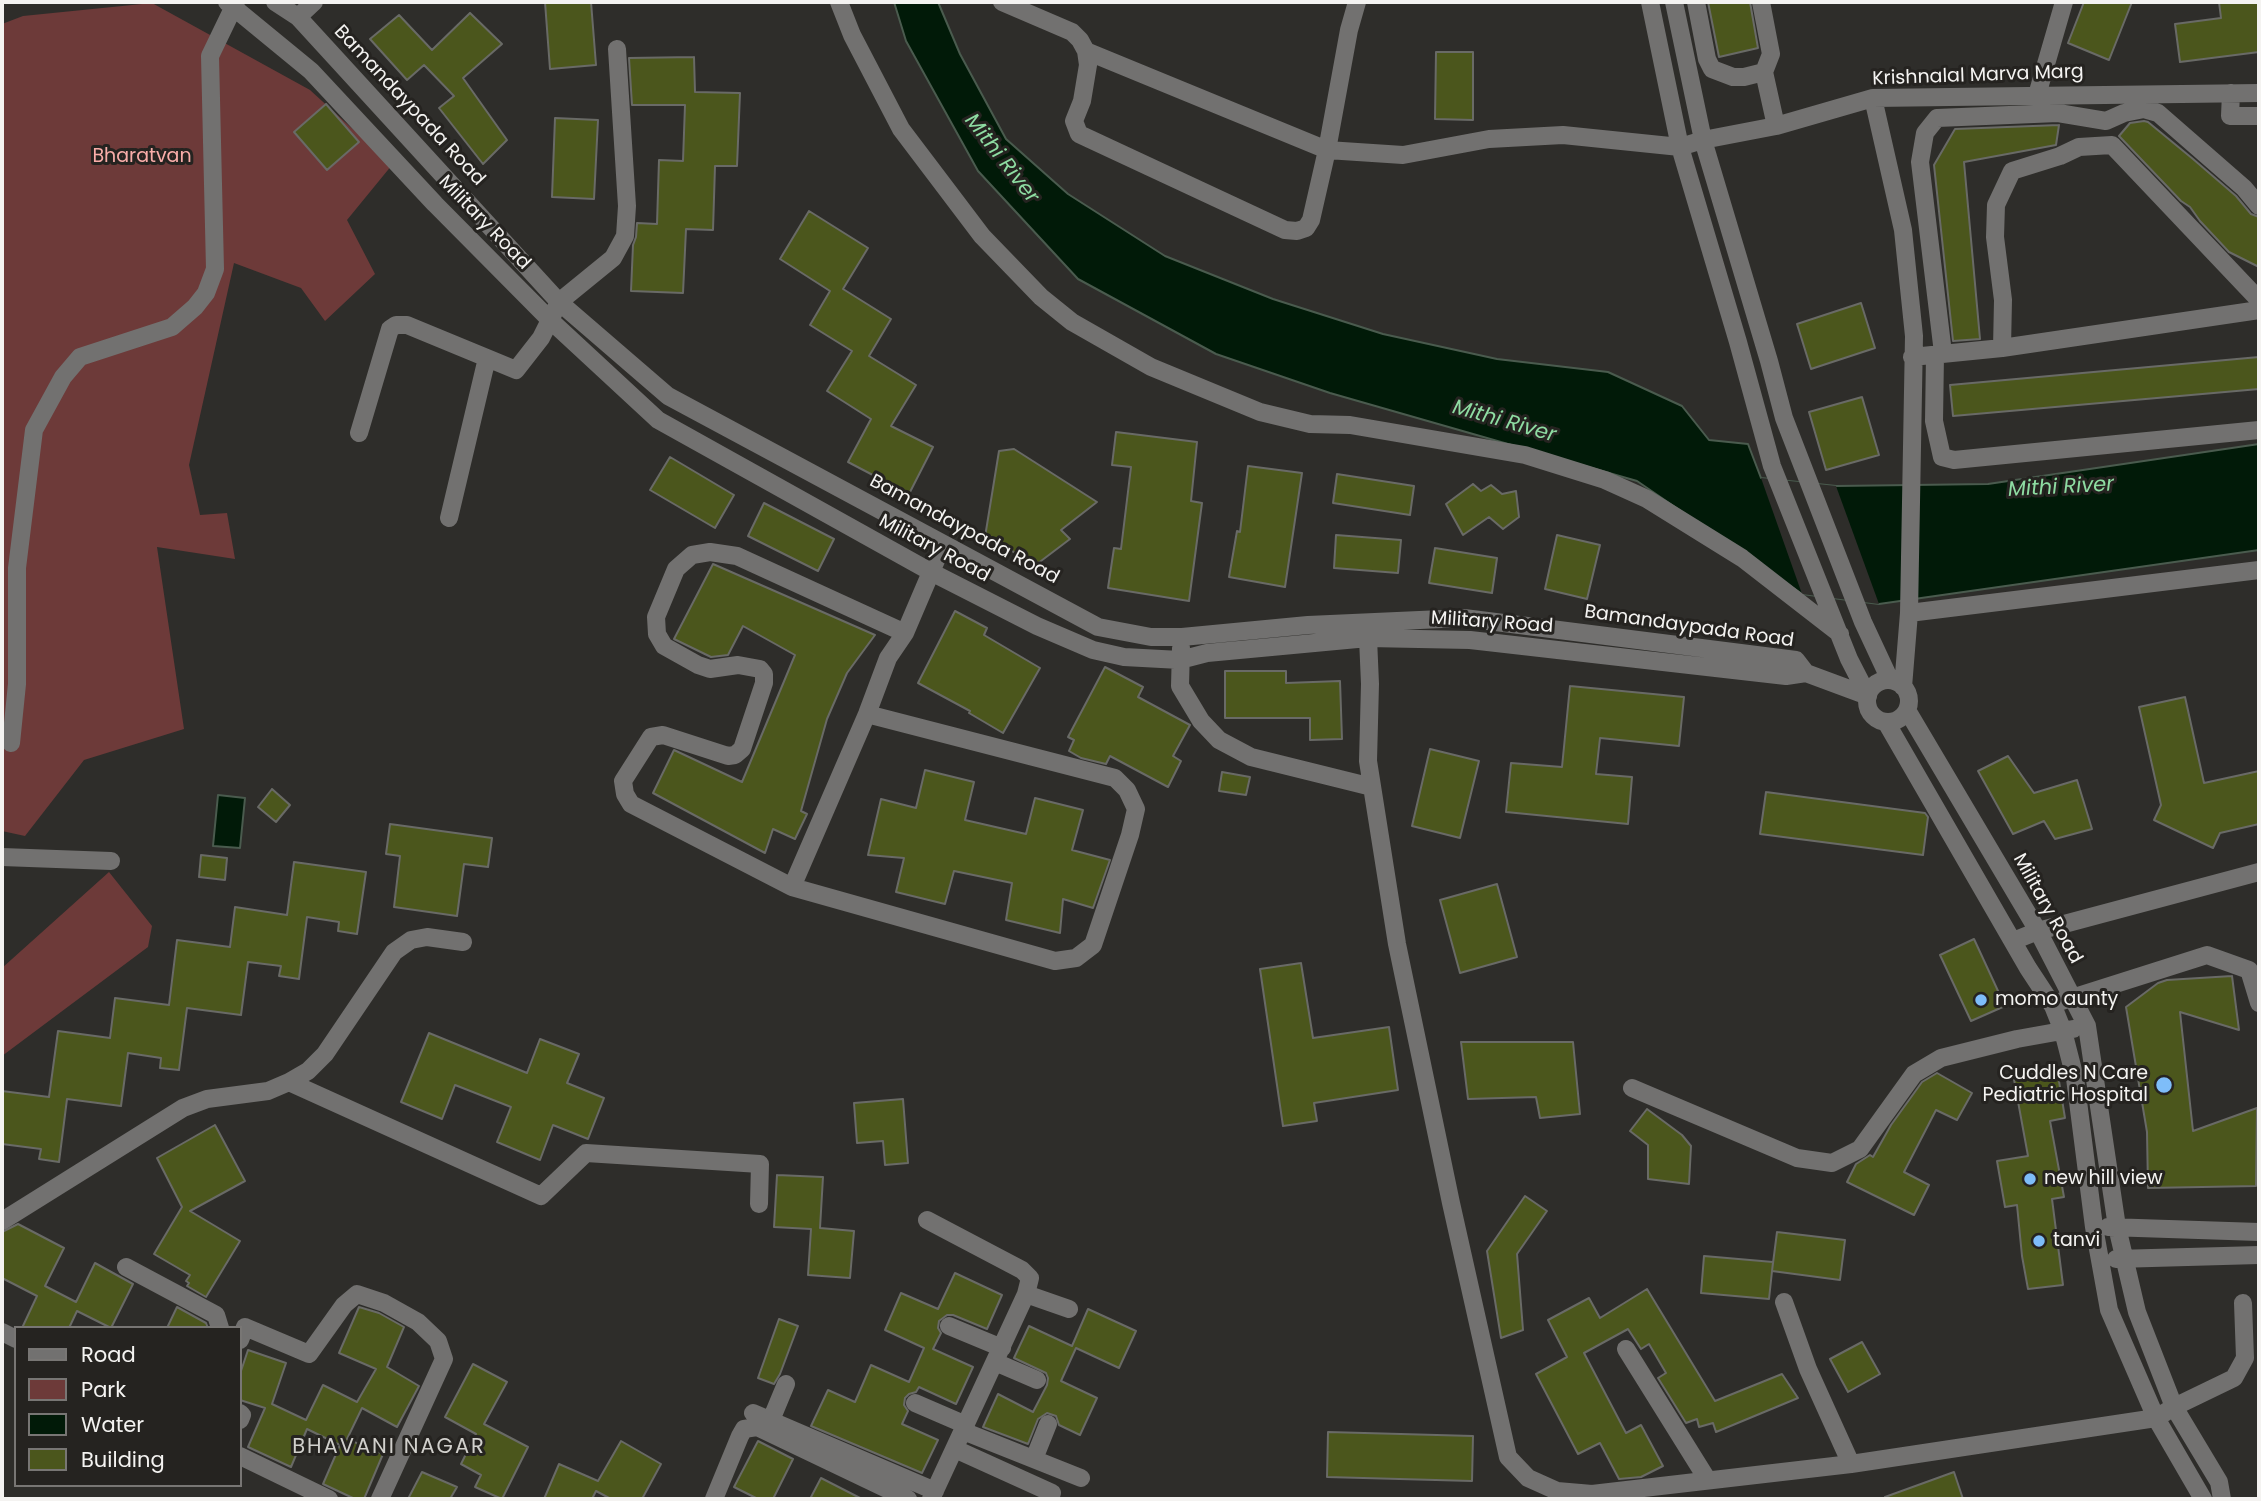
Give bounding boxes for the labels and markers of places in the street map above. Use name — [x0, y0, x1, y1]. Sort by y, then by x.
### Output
place label: momo aunty — [1995, 989, 2118, 1011]
marker: momo aunty — [1973, 992, 1989, 1008]
place label: Cuddles N Care Pediatric Hospital — [1982, 1063, 2148, 1107]
marker: Cuddles N Care Pediatric Hospital — [2154, 1075, 2174, 1095]
place label: new hill view — [2044, 1168, 2163, 1190]
marker: new hill view — [2022, 1171, 2038, 1187]
place label: tanvi — [2053, 1230, 2100, 1252]
marker: tanvi — [2031, 1233, 2047, 1249]

